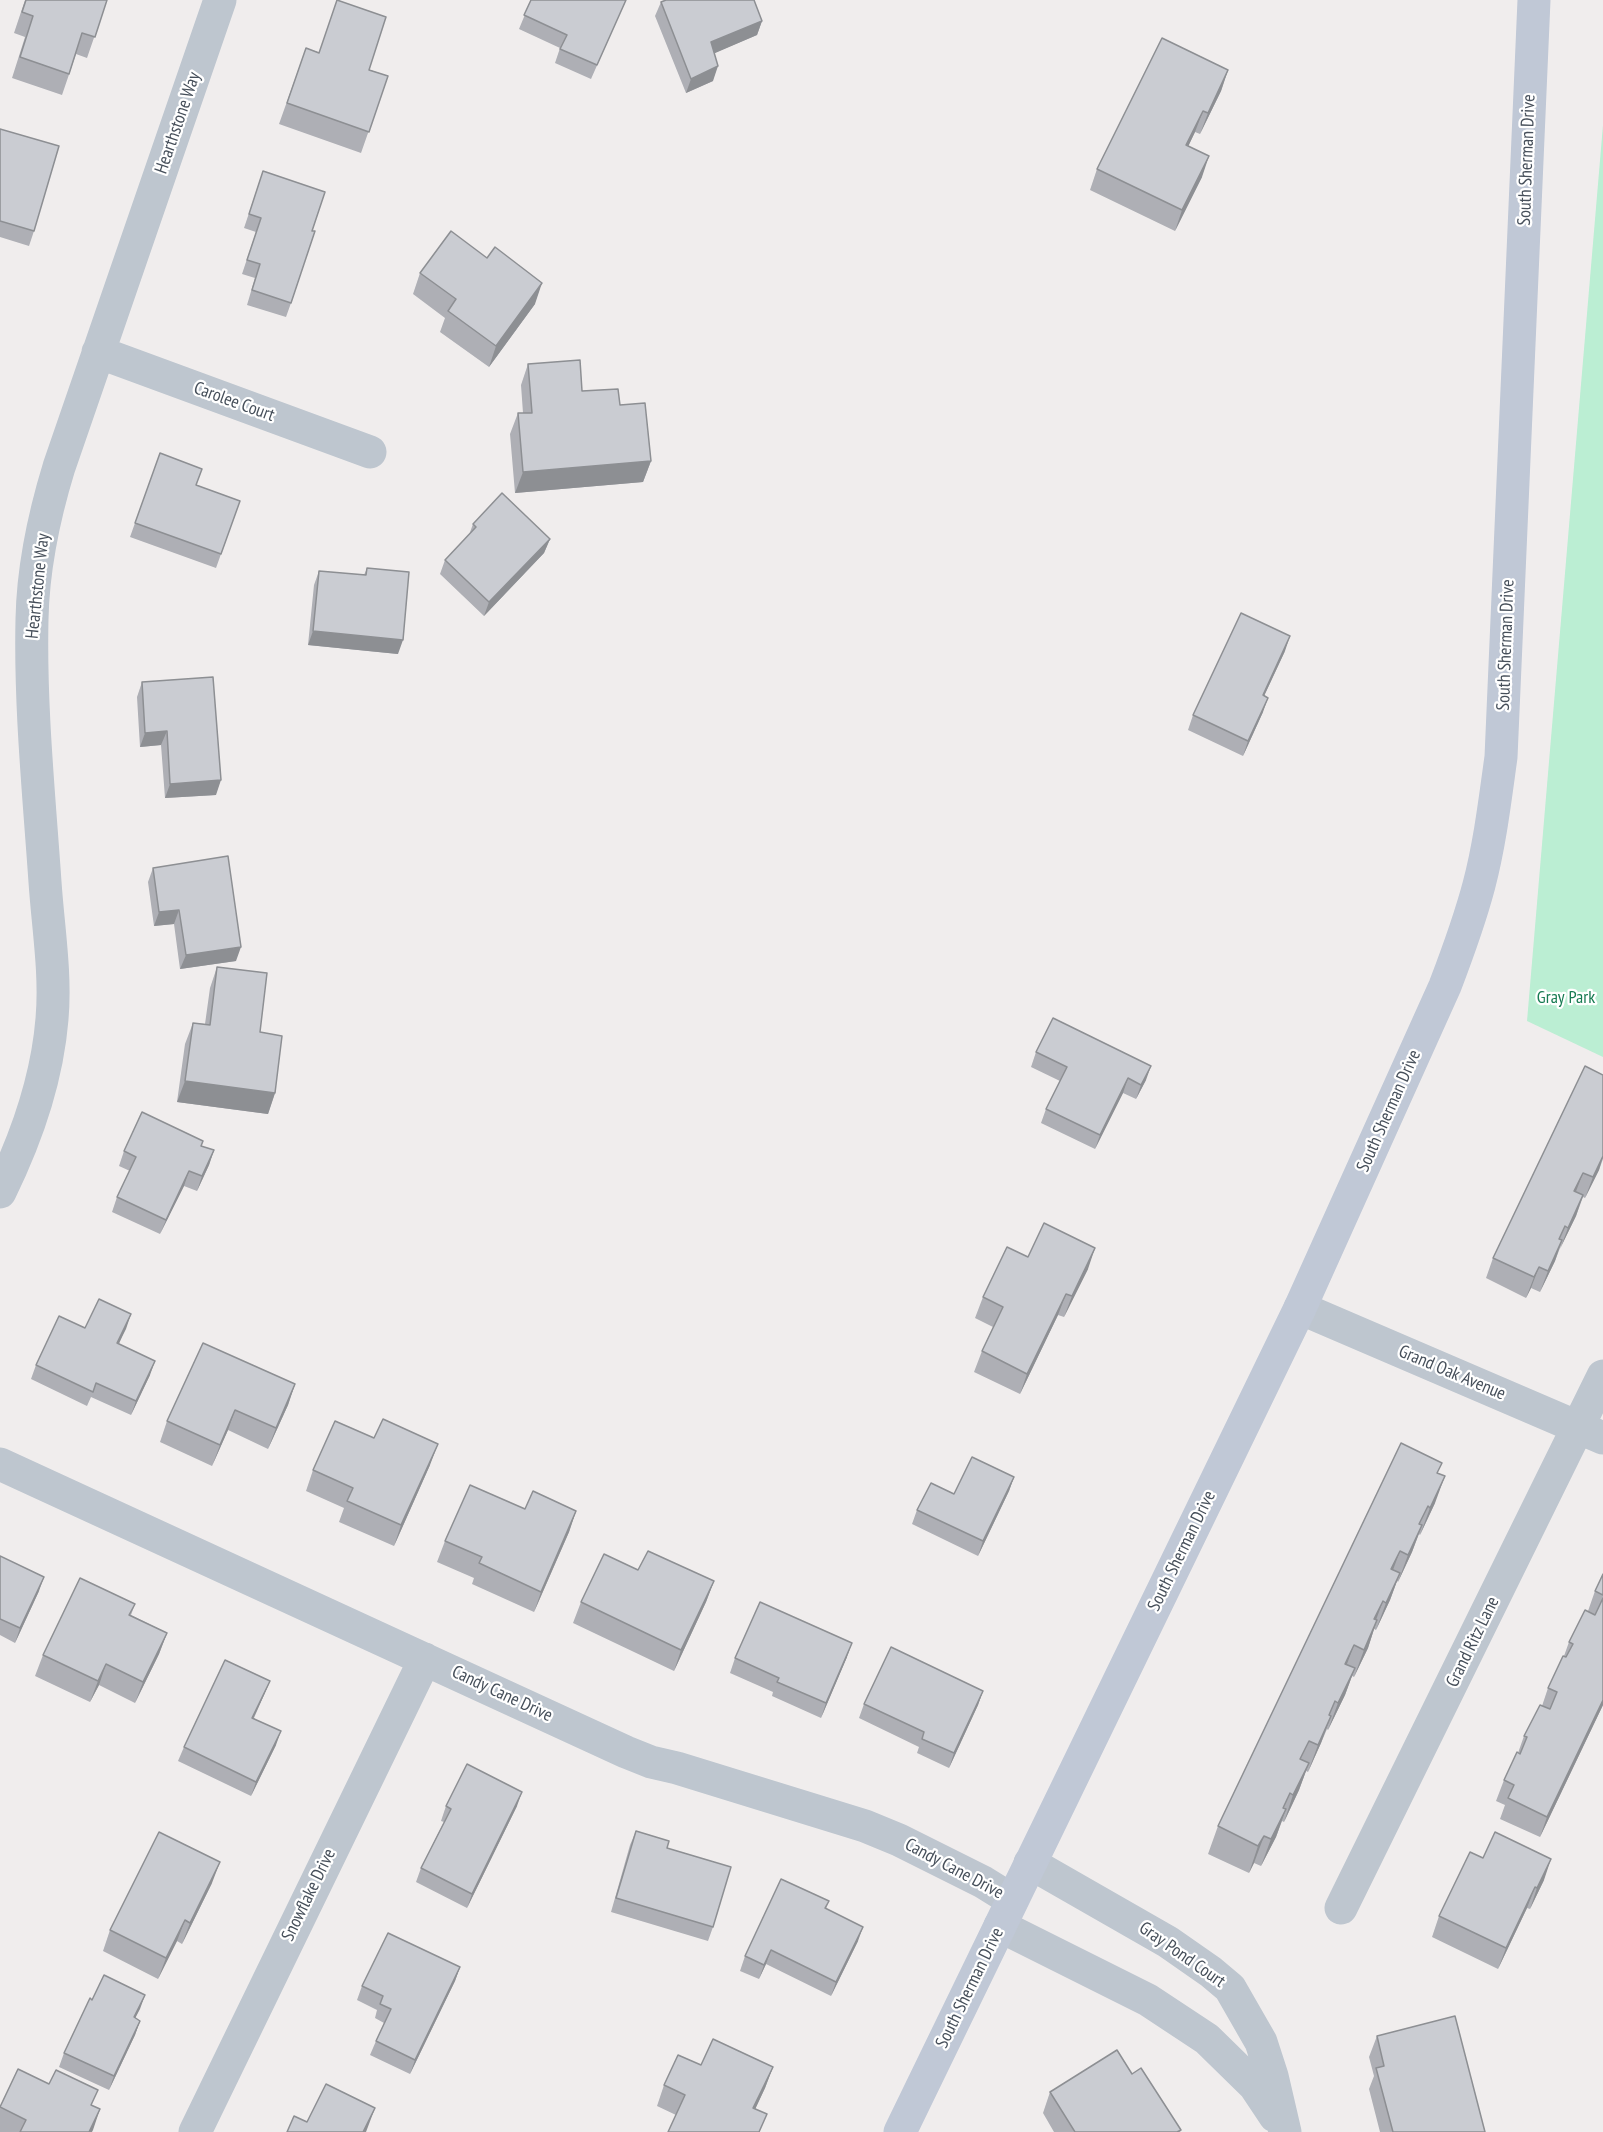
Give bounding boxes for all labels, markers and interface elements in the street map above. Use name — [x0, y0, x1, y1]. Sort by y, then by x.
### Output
street label: Hearthstone Way — [151, 69, 205, 177]
street label: South Sherman Drive — [1514, 94, 1540, 226]
street label: Carolee Court — [191, 377, 277, 427]
street label: Hearthstone Way — [22, 532, 54, 640]
street label: South Sherman Drive — [1493, 579, 1519, 711]
park label: Gray Park — [1537, 987, 1595, 1009]
street label: South Sherman Drive — [1352, 1047, 1426, 1175]
street label: Grand Oak Avenue — [1395, 1341, 1509, 1405]
street label: South Sherman Drive — [1144, 1487, 1220, 1615]
street label: Grand Ritz Lane — [1442, 1593, 1504, 1691]
street label: Candy Cane Drive — [448, 1661, 556, 1727]
street label: Candy Cane Drive — [901, 1834, 1007, 1904]
street label: Snowflake Drive — [277, 1845, 341, 1945]
street label: Gray Pond Court — [1135, 1917, 1229, 1993]
street label: South Sherman Drive — [932, 1924, 1008, 2052]

